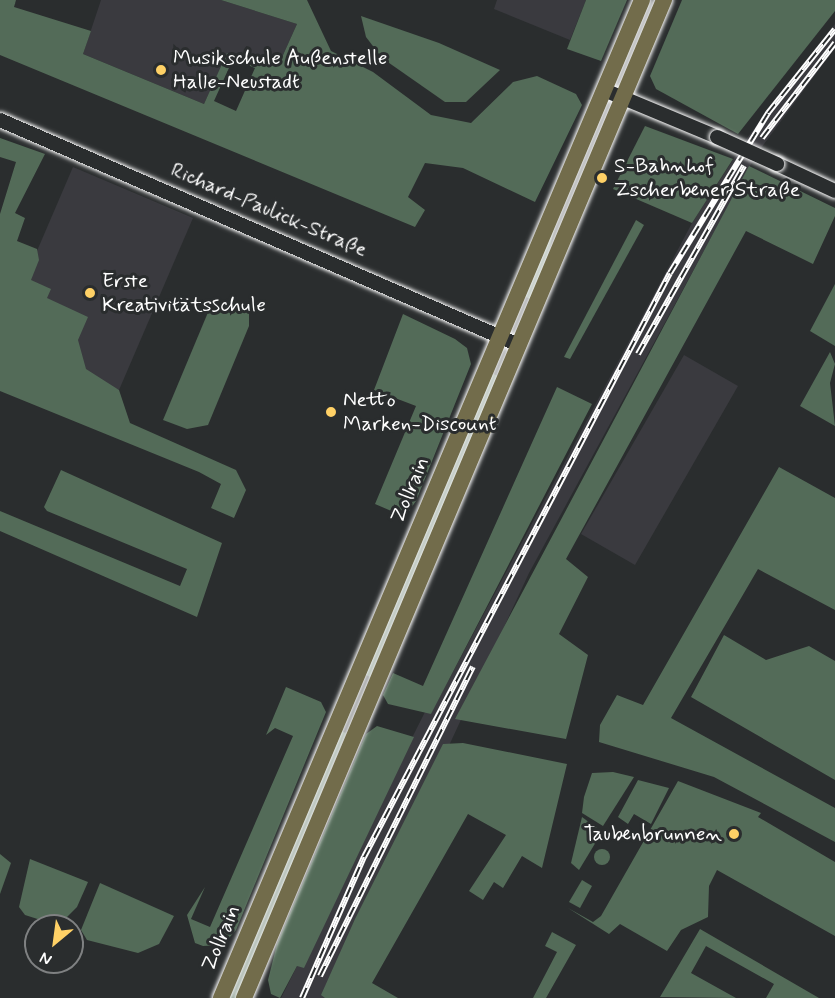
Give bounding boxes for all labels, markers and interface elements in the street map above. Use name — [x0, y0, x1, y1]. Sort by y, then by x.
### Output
place label: Musikschule Außenstelle Halle-Neustadt — [173, 45, 385, 95]
marker: Musikschule Außenstelle Halle-Neustadt — [154, 63, 168, 77]
place label: S-Bahnhof Zscherbener Straße — [614, 153, 796, 203]
street label: Richard-Paulick-Straße — [167, 157, 371, 263]
marker: S-Bahnhof Zscherbener Straße — [595, 171, 609, 185]
place label: Erste Kreativitätsschule — [102, 268, 266, 318]
marker: Erste Kreativitätsschule — [83, 286, 97, 300]
place label: Netto Marken-Discount — [343, 387, 497, 437]
marker: Netto Marken-Discount — [324, 405, 338, 419]
street label: Zollrain — [385, 453, 435, 527]
place label: Taubenbrunnen — [583, 821, 722, 847]
marker: Taubenbrunnen — [727, 827, 741, 841]
street label: Zollrain — [196, 901, 246, 975]
north arrow — [24, 914, 84, 974]
text: N — [36, 947, 56, 970]

